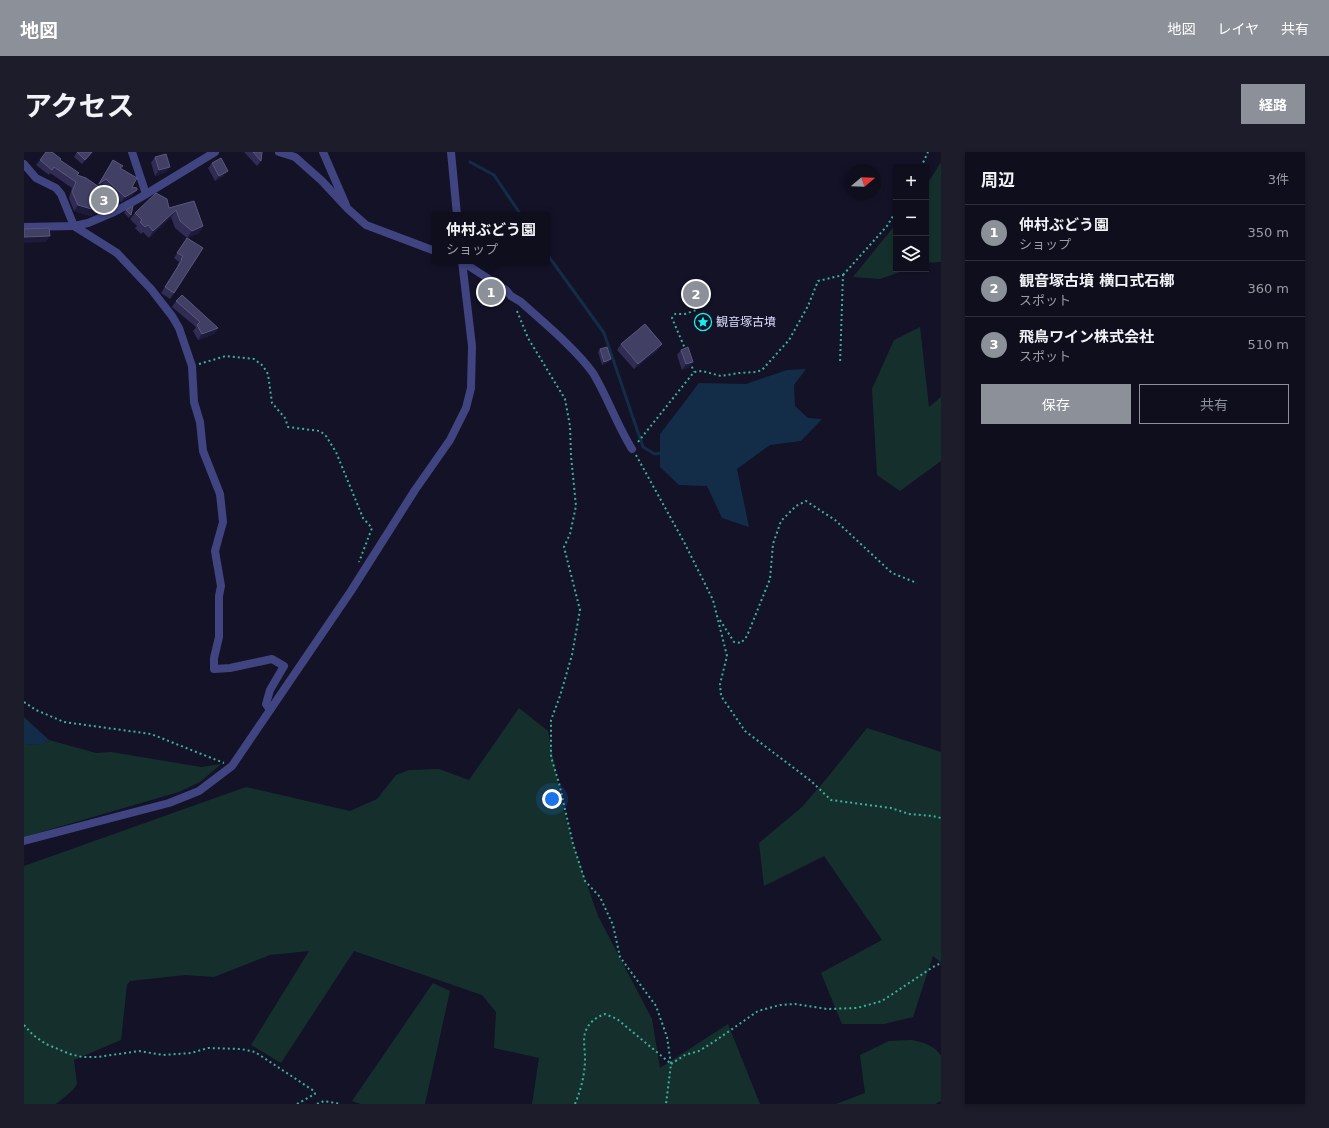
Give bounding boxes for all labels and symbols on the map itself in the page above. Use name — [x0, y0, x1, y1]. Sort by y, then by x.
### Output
north arrow — [845, 164, 881, 200]
pin: 3 — [91, 185, 117, 215]
pin: 1 — [478, 277, 504, 307]
pin: 2 — [683, 279, 709, 309]
place icon: 観音塚古墳 — [693, 312, 713, 332]
place label: 観音塚古墳 — [716, 315, 776, 329]
your location — [542, 789, 562, 809]

